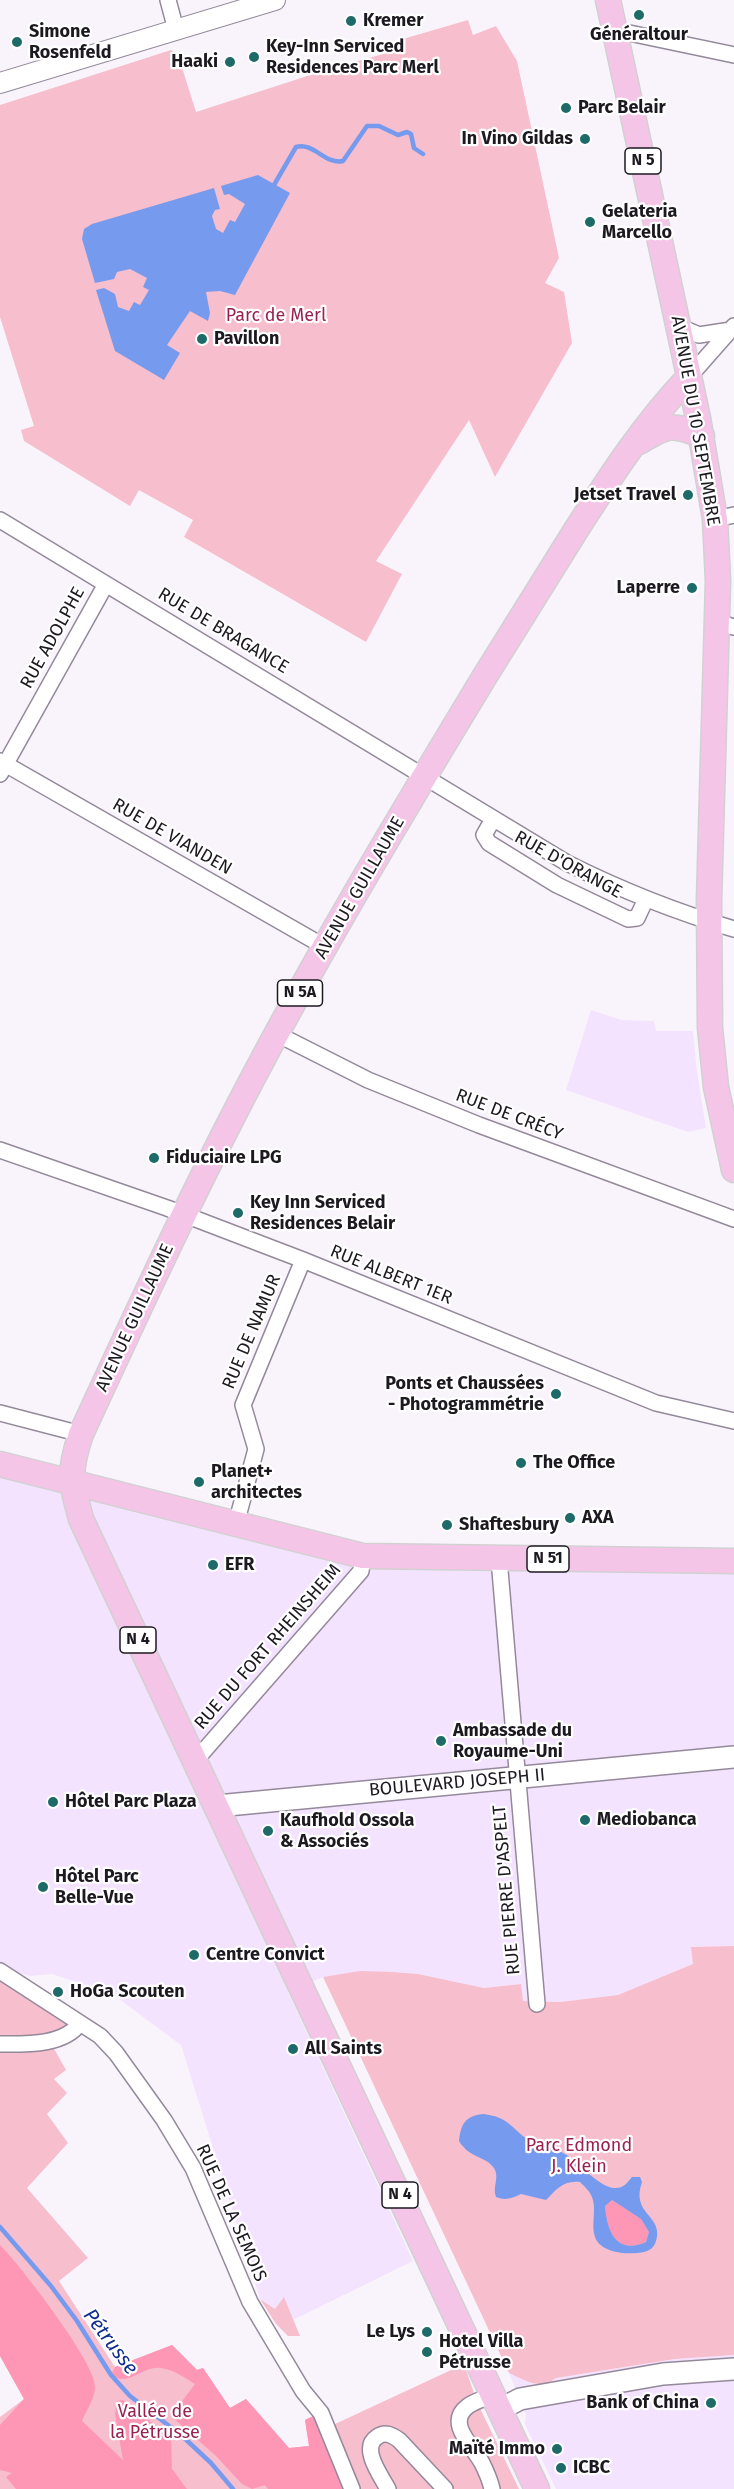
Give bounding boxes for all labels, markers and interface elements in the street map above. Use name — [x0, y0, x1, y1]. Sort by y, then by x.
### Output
marker: Généraltour — [632, 8, 646, 22]
place label: Kremer — [363, 10, 423, 32]
marker: Kremer — [344, 14, 358, 28]
place label: Simone Rosenfeld — [29, 21, 112, 63]
place label: Généraltour — [590, 24, 688, 46]
marker: Simone Rosenfeld — [10, 35, 24, 49]
place label: Key-Inn Serviced Residences Parc Merl — [266, 36, 439, 78]
marker: Key-Inn Serviced Residences Parc Merl — [247, 50, 261, 64]
place label: Haaki — [171, 51, 218, 73]
marker: Haaki — [223, 55, 237, 69]
place label: Parc Belair — [578, 97, 666, 119]
marker: Parc Belair — [559, 101, 573, 115]
place label: In Vino Gildas — [461, 128, 573, 150]
marker: In Vino Gildas — [578, 132, 592, 146]
road number: N 5 — [625, 148, 661, 174]
place label: Gelateria Marcello — [602, 201, 677, 244]
marker: Gelateria Marcello — [583, 215, 597, 229]
park label: Parc de Merl — [226, 305, 326, 327]
street label: AVENUE DU 10 SEPTEMBRE — [666, 314, 724, 528]
place label: Pavillon — [214, 328, 279, 350]
marker: Pavillon — [195, 332, 209, 346]
place label: Jetset Travel — [574, 484, 676, 506]
marker: Jetset Travel — [681, 488, 695, 502]
place label: Laperre — [617, 577, 680, 599]
marker: Laperre — [685, 581, 699, 595]
street label: RUE ADOLPHE — [16, 583, 90, 693]
street label: RUE DE BRAGANCE — [154, 583, 292, 679]
street label: RUE DE VIANDEN — [108, 794, 236, 880]
street label: AVENUE GUILLAUME — [311, 813, 409, 963]
street label: RUE D'ORANGE — [510, 827, 626, 903]
road number: N 5A — [278, 980, 322, 1006]
street label: RUE DE CRÉCY — [452, 1085, 566, 1145]
place label: Fiduciaire LPG — [166, 1147, 282, 1169]
marker: Fiduciaire LPG — [147, 1151, 161, 1165]
place label: Key Inn Serviced Residences Belair — [250, 1192, 395, 1234]
marker: Key Inn Serviced Residences Belair — [231, 1206, 245, 1220]
street label: AVENUE GUILLAUME — [91, 1241, 179, 1395]
street label: RUE ALBERT 1ER — [327, 1241, 455, 1309]
street label: RUE DE NAMUR — [218, 1271, 286, 1393]
place label: Ponts et Chaussées - Photogrammétrie — [385, 1373, 544, 1416]
marker: Ponts et Chaussées - Photogrammétrie — [549, 1387, 563, 1401]
place label: The Office — [533, 1452, 615, 1474]
marker: The Office — [514, 1456, 528, 1470]
place label: Planet+ architectes — [211, 1461, 302, 1504]
marker: Planet+ architectes — [192, 1475, 206, 1489]
place label: AXA — [582, 1507, 614, 1529]
marker: AXA — [563, 1511, 577, 1525]
place label: Shaftesbury — [459, 1514, 559, 1536]
marker: Shaftesbury — [440, 1518, 454, 1532]
road number: N 51 — [527, 1546, 569, 1572]
place label: EFR — [225, 1554, 254, 1576]
marker: EFR — [206, 1558, 220, 1572]
street label: RUE DU FORT RHEINSHEIM — [190, 1560, 346, 1734]
road number: N 4 — [120, 1627, 156, 1653]
place label: Ambassade du Royaume-Uni — [453, 1720, 572, 1762]
marker: Ambassade du Royaume-Uni — [434, 1734, 448, 1748]
street label: BOULEVARD JOSEPH II — [368, 1765, 546, 1801]
place label: Hôtel Parc Plaza — [65, 1791, 197, 1813]
marker: Hôtel Parc Plaza — [46, 1795, 60, 1809]
street label: RUE PIERRE D'ASPELT — [489, 1804, 525, 1976]
place label: Mediobanca — [597, 1809, 697, 1831]
place label: Kaufhold Ossola & Associés — [280, 1810, 414, 1852]
marker: Mediobanca — [578, 1813, 592, 1827]
marker: Kaufhold Ossola & Associés — [261, 1824, 275, 1838]
place label: Hôtel Parc Belle-Vue — [55, 1866, 139, 1908]
marker: Hôtel Parc Belle-Vue — [36, 1880, 50, 1894]
place label: Centre Convict — [206, 1944, 325, 1966]
marker: Centre Convict — [187, 1948, 201, 1962]
place label: HoGa Scouten — [70, 1981, 185, 2003]
marker: HoGa Scouten — [51, 1985, 65, 1999]
place label: All Saints — [305, 2038, 382, 2060]
marker: All Saints — [286, 2042, 300, 2056]
park label: Parc Edmond J. Klein — [526, 2135, 632, 2178]
street label: RUE DE LA SEMOIS — [191, 2141, 271, 2285]
road number: N 4 — [382, 2182, 418, 2208]
water label: Pétrusse — [78, 2304, 142, 2380]
place label: Le Lys — [366, 2321, 415, 2343]
marker: Le Lys — [420, 2325, 434, 2339]
place label: Hotel Villa Pétrusse — [439, 2331, 523, 2374]
marker: Hotel Villa Pétrusse — [420, 2345, 434, 2359]
place label: Bank of China — [586, 2392, 699, 2414]
marker: Bank of China — [704, 2396, 718, 2410]
park label: Vallée de la Pétrusse — [110, 2401, 200, 2444]
place label: Maïté Immo — [449, 2438, 545, 2460]
marker: Maïté Immo — [550, 2442, 564, 2456]
place label: ICBC — [573, 2457, 610, 2479]
marker: ICBC — [554, 2461, 568, 2475]

